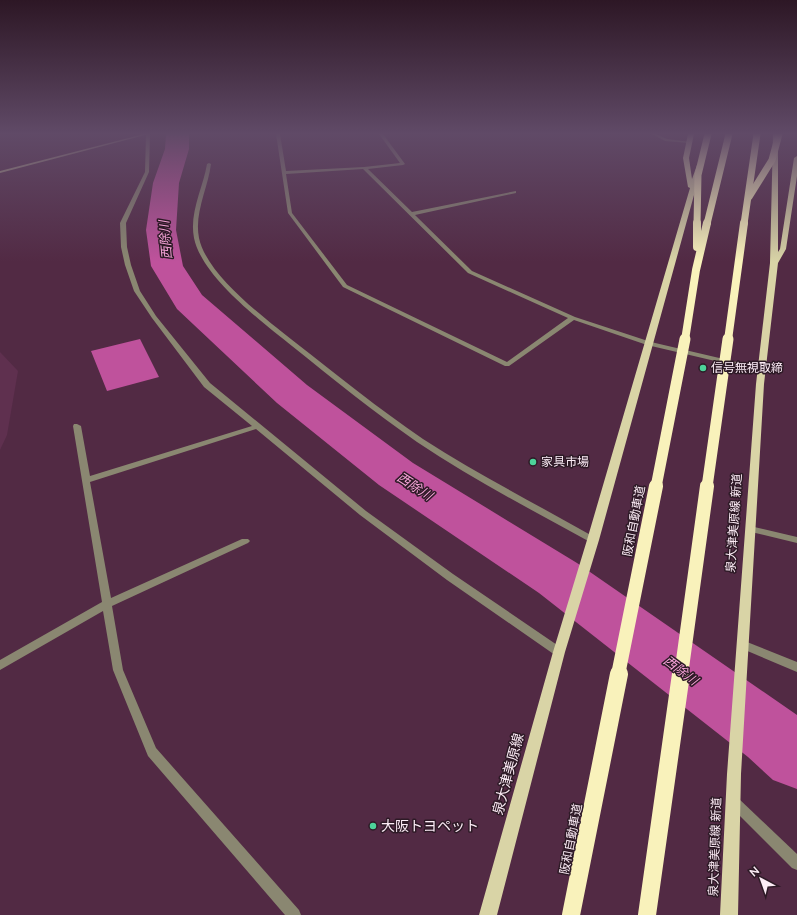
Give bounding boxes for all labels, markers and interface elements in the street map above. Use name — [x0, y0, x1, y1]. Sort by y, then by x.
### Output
water label: 西除川 — [155, 218, 175, 260]
place label: 信号無視取締 — [711, 360, 783, 375]
marker: 信号無視取締 — [698, 363, 708, 373]
place label: 家具市場 — [541, 454, 589, 469]
marker: 家具市場 — [528, 457, 538, 467]
water label: 西除川 — [394, 469, 437, 504]
street label: 泉大津美原線 新道 — [723, 473, 744, 573]
street label: 阪和自動車道 — [619, 484, 648, 558]
water label: 西除川 — [661, 652, 703, 689]
street label: 泉大津美原線 — [488, 731, 527, 817]
street label: 泉大津美原線 新道 — [705, 797, 724, 897]
street label: 阪和自動車道 — [556, 802, 585, 876]
place label: 大阪トヨペット — [381, 817, 479, 834]
marker: 大阪トヨペット — [368, 821, 378, 831]
north arrow — [741, 859, 781, 899]
text: N — [747, 863, 762, 879]

